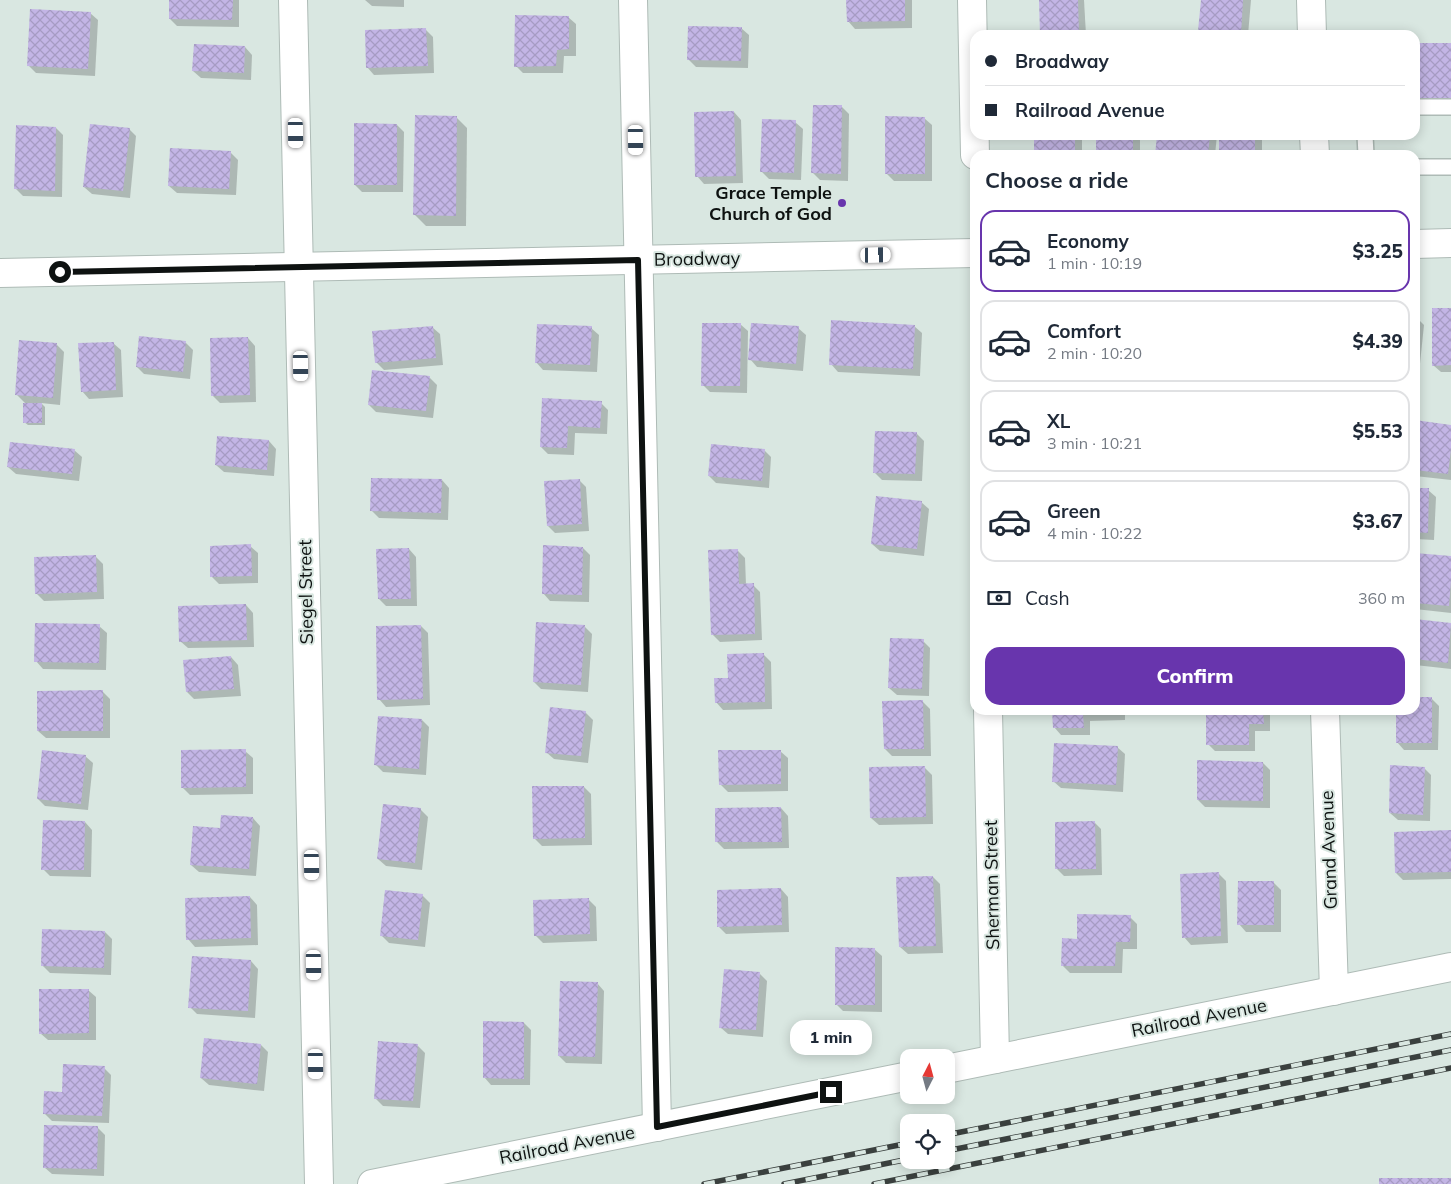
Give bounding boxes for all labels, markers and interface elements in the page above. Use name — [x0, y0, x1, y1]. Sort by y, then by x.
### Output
text: Broadway — [1015, 49, 1109, 73]
text: Railroad Avenue — [1015, 98, 1165, 122]
car — [288, 118, 303, 148]
car — [628, 125, 643, 155]
text: Choose a ride — [985, 166, 1128, 194]
place label: Grace Temple Church of God — [709, 181, 832, 225]
marker: Grace Temple Church of God — [836, 197, 848, 209]
icon: car — [987, 229, 1032, 274]
text: Economy — [1047, 229, 1129, 253]
text: $3.25 — [1352, 239, 1403, 263]
street label: Broadway — [654, 246, 741, 271]
car — [860, 247, 891, 263]
text: 1 min · 10:19 — [1047, 253, 1142, 273]
route start — [49, 261, 71, 283]
icon: car — [987, 319, 1032, 364]
text: Comfort — [1047, 319, 1121, 343]
text: $4.39 — [1352, 329, 1403, 353]
text: 2 min · 10:20 — [1047, 343, 1142, 363]
car — [293, 351, 308, 381]
icon: car — [987, 409, 1032, 454]
text: XL — [1047, 409, 1070, 433]
text: $5.53 — [1352, 419, 1403, 443]
text: 3 min · 10:21 — [1047, 433, 1142, 453]
icon: car — [987, 499, 1032, 544]
text: Green — [1047, 499, 1101, 523]
text: $3.67 — [1352, 509, 1403, 533]
text: 4 min · 10:22 — [1047, 523, 1142, 543]
street label: Siegel Street — [293, 539, 318, 645]
icon: cash — [985, 584, 1013, 612]
text: Cash — [1025, 586, 1070, 610]
text: 360 m — [1358, 588, 1405, 608]
button: Confirm — [985, 647, 1405, 705]
street label: Grand Avenue — [1315, 790, 1342, 910]
street label: Sherman Street — [979, 820, 1004, 950]
car — [304, 850, 319, 880]
car — [306, 950, 321, 980]
street label: Railroad Avenue — [1129, 993, 1269, 1042]
callout: 1 min — [790, 1020, 872, 1054]
text: 1 min — [810, 1027, 852, 1047]
car — [308, 1049, 323, 1079]
north arrow — [900, 1049, 955, 1104]
map controls — [900, 1049, 955, 1169]
route end — [820, 1081, 842, 1103]
button: locate — [900, 1114, 955, 1169]
street label: Railroad Avenue — [497, 1120, 637, 1169]

